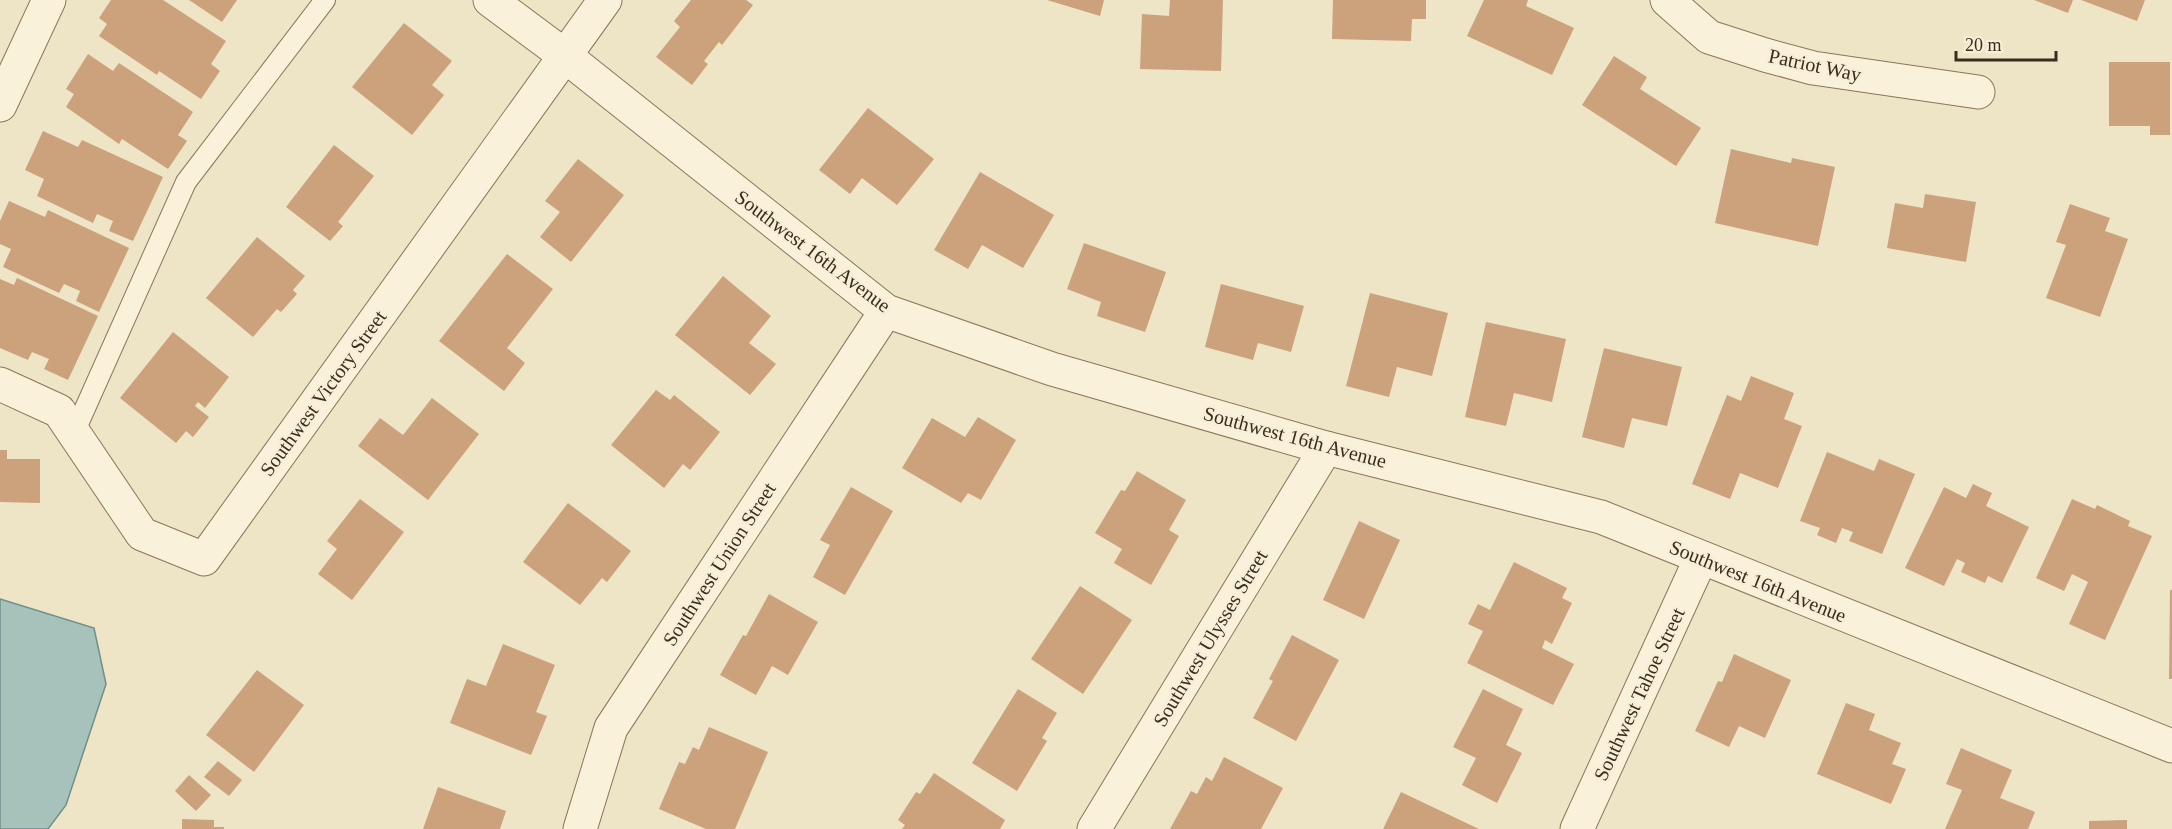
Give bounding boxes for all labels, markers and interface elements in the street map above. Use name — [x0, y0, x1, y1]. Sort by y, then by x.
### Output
scale bar — [1956, 24, 2056, 62]
text: 20 m — [1965, 35, 2002, 55]
street label: Patriot Way — [1766, 44, 1863, 87]
street label: Southwest 16th Avenue — [731, 185, 895, 317]
street label: Southwest Victory Street — [255, 305, 392, 481]
street label: Southwest 16th Avenue — [1201, 402, 1389, 472]
street label: Southwest Union Street — [658, 478, 780, 650]
street label: Southwest 16th Avenue — [1666, 535, 1850, 627]
street label: Southwest Ulysses Street — [1148, 545, 1273, 731]
street label: Southwest Tahoe Street — [1589, 604, 1689, 784]

